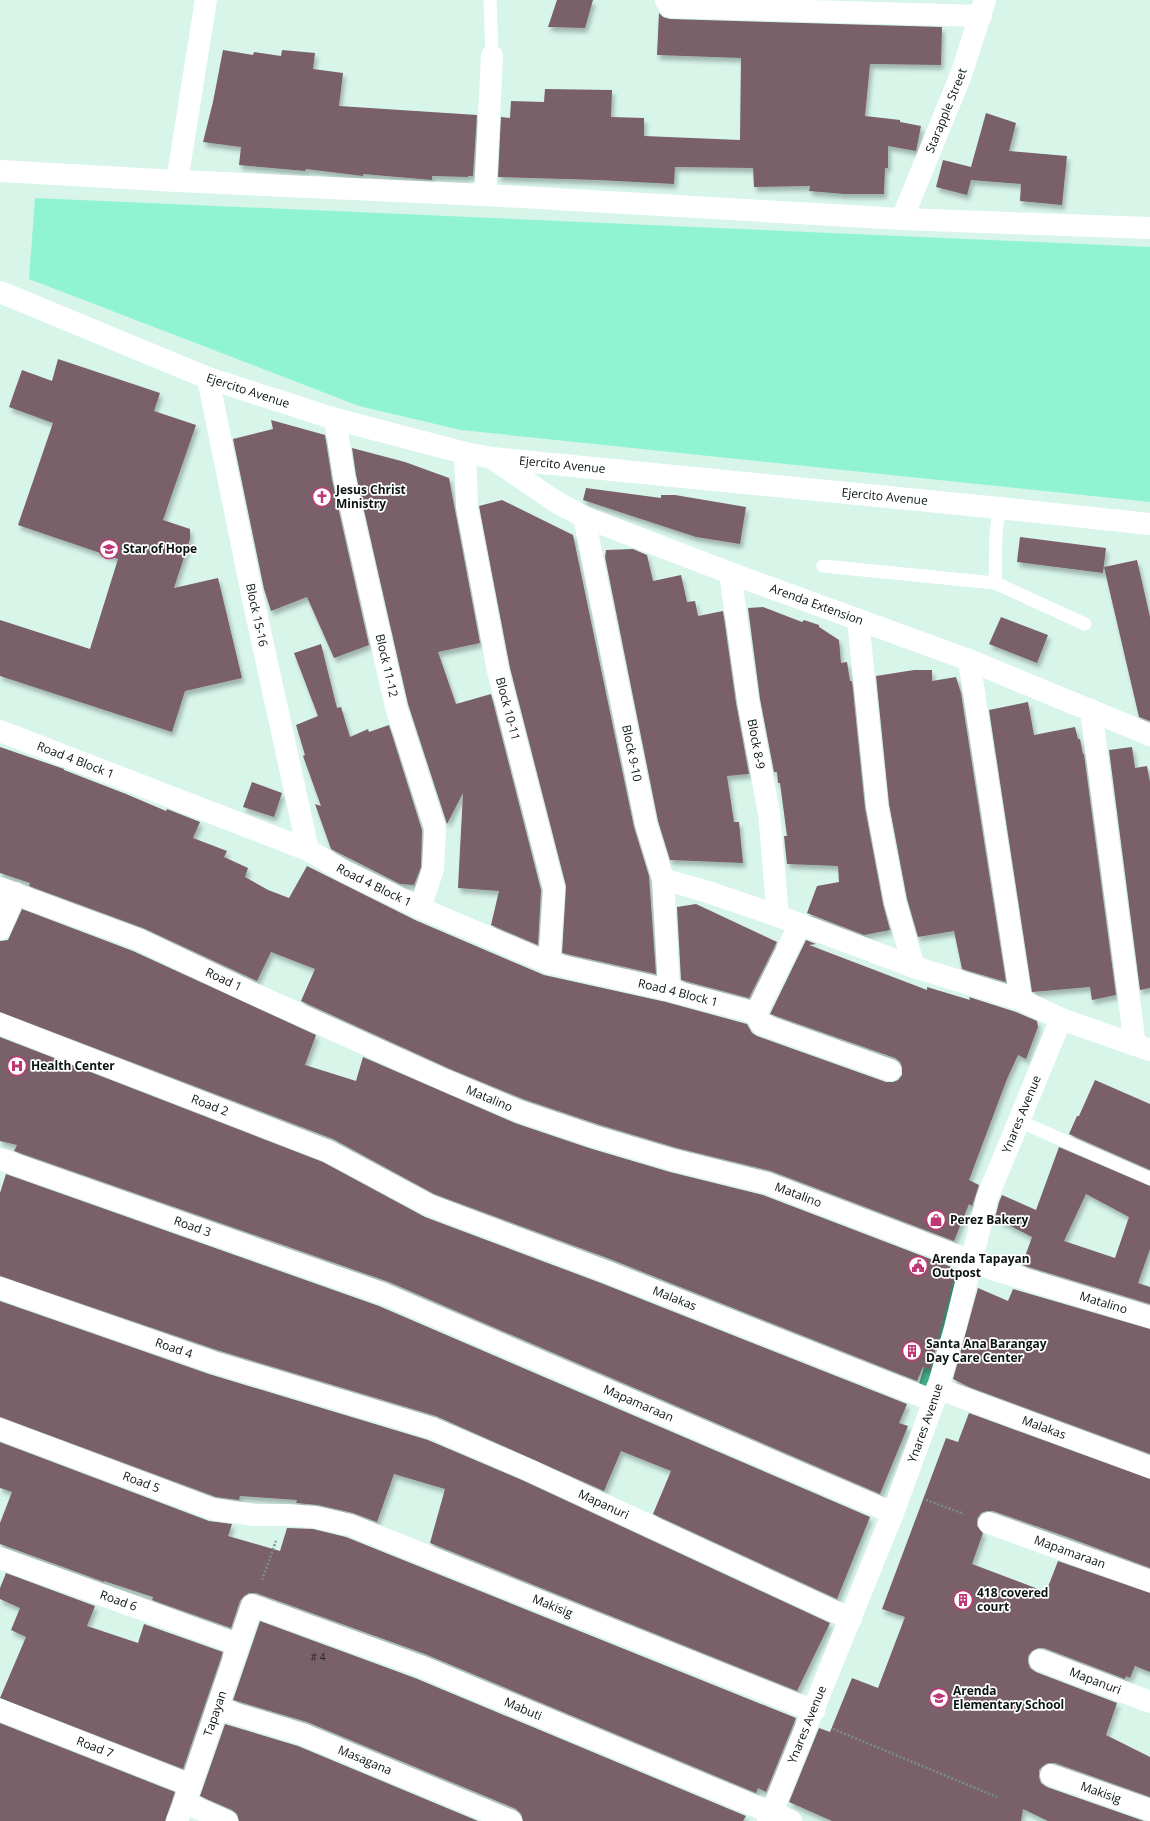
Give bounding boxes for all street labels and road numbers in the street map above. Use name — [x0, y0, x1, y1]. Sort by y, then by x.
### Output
street label: Starapple Street — [921, 66, 971, 156]
street label: Ejercito Avenue — [204, 369, 292, 412]
street label: Ejercito Avenue — [518, 452, 607, 477]
street label: Ejercito Avenue — [841, 484, 929, 509]
street label: Arenda Extension — [768, 579, 866, 629]
street label: Block 15-16 — [242, 582, 272, 648]
street label: Block 11-12 — [372, 632, 403, 699]
street label: Block 10-11 — [492, 675, 524, 742]
street label: Block 8-9 — [744, 717, 770, 771]
street label: Block 9-10 — [618, 723, 646, 783]
street label: Road 4 Block 1 — [35, 737, 117, 782]
street label: Road 4 Block 1 — [333, 859, 415, 911]
street label: Road 1 — [203, 963, 245, 995]
street label: Road 4 Block 1 — [636, 974, 720, 1011]
street label: Ynares Avenue — [997, 1072, 1045, 1156]
street label: Matalino — [464, 1081, 515, 1115]
street label: Road 2 — [189, 1090, 231, 1120]
street label: Matalino — [772, 1178, 824, 1211]
street label: Road 3 — [172, 1212, 214, 1241]
street label: Malakas — [650, 1282, 699, 1314]
street label: Matalino — [1078, 1287, 1130, 1318]
street label: Road 4 — [153, 1334, 195, 1362]
street label: Mapamaraan — [601, 1380, 676, 1426]
street label: Ynares Avenue — [903, 1381, 947, 1465]
street label: Malakas — [1020, 1411, 1069, 1443]
street label: Road 5 — [120, 1467, 163, 1496]
street label: Mapanuri — [576, 1485, 632, 1523]
street label: Mapamaraan — [1032, 1531, 1108, 1572]
street label: Road 6 — [98, 1586, 140, 1615]
street label: Makisig — [530, 1590, 576, 1622]
street label: Mapanuri — [1067, 1663, 1124, 1698]
street label: Ynares Avenue — [783, 1683, 830, 1766]
street label: Tapayan — [199, 1688, 230, 1739]
street label: Mabuti — [502, 1693, 545, 1724]
street label: Road 7 — [74, 1732, 116, 1762]
street label: Masagana — [335, 1741, 395, 1779]
street label: Makisig — [1078, 1777, 1124, 1807]

